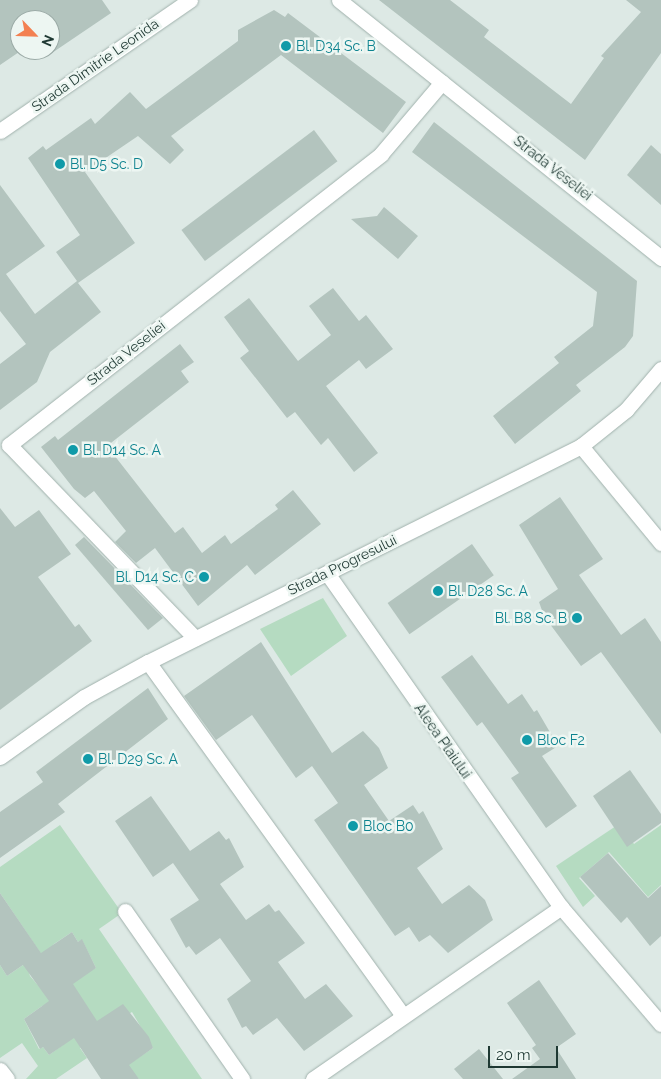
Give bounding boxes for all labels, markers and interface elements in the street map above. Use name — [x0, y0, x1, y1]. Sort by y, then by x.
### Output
north arrow — [10, 10, 60, 60]
street label: Strada Dimitrie Leonida — [28, 15, 162, 115]
text: N — [38, 33, 57, 49]
place label: Bl. D34 Sc. B — [296, 38, 376, 54]
marker: Bl. D34 Sc. B — [280, 40, 292, 52]
street label: Strada Veseliei — [510, 132, 596, 204]
place label: Bl. D5 Sc. D — [70, 156, 143, 172]
marker: Bl. D5 Sc. D — [54, 158, 66, 170]
street label: Strada Veseliei — [83, 317, 169, 389]
place label: Bl. D14 Sc. A — [83, 442, 161, 458]
marker: Bl. D14 Sc. A — [67, 444, 79, 456]
street label: Strada Progresului — [285, 531, 399, 599]
place label: Bl. D14 Sc. C — [115, 569, 194, 585]
marker: Bl. D14 Sc. C — [198, 571, 210, 583]
place label: Bl. D28 Sc. A — [448, 583, 528, 599]
marker: Bl. D28 Sc. A — [432, 585, 444, 597]
place label: Bl. B8 Sc. B — [495, 610, 567, 626]
marker: Bl. B8 Sc. B — [571, 612, 583, 624]
street label: Aleea Plaiului — [411, 700, 475, 782]
place label: Bloc F2 — [537, 732, 585, 748]
marker: Bloc F2 — [521, 734, 533, 746]
place label: Bl. D29 Sc. A — [98, 751, 178, 767]
marker: Bl. D29 Sc. A — [82, 753, 94, 765]
place label: Bloc B0 — [363, 818, 414, 834]
marker: Bloc B0 — [347, 820, 359, 832]
scale bar — [491, 1036, 561, 1068]
text: 20 m — [496, 1046, 531, 1064]

